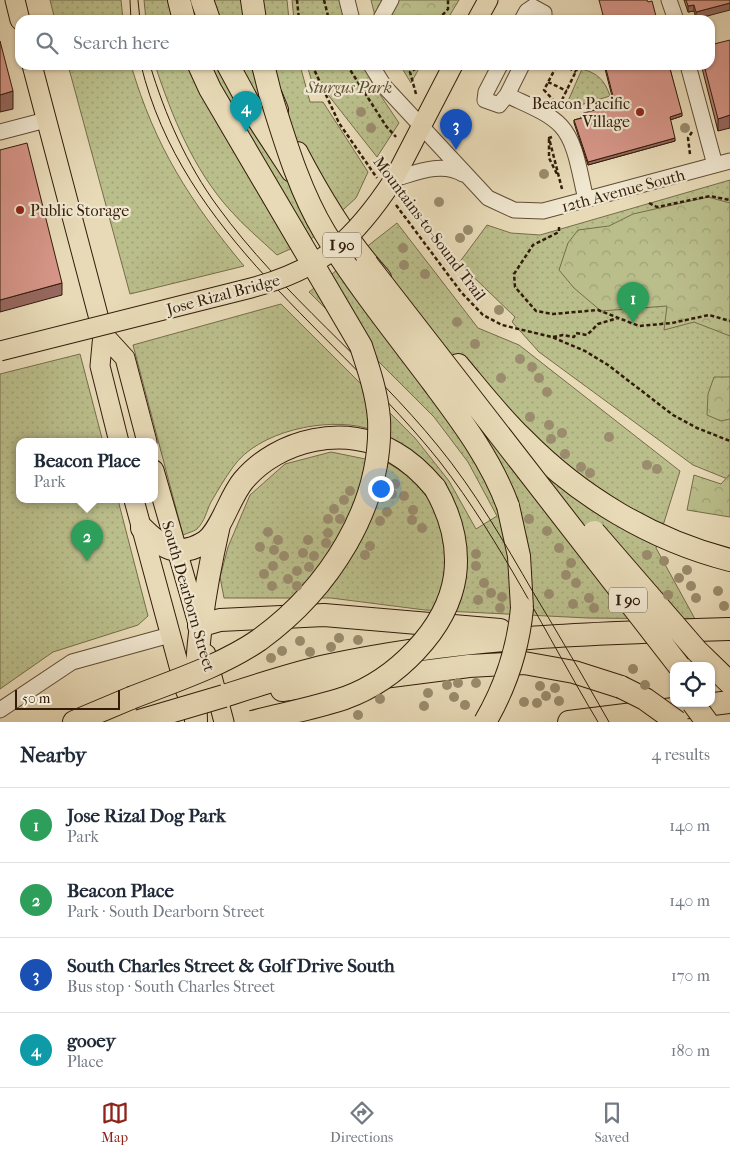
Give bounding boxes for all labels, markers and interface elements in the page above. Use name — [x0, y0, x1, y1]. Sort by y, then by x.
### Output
search box — [15, 15, 715, 70]
icon: search — [33, 29, 61, 57]
text: Search here — [73, 32, 169, 54]
park label: Sturgus Park — [305, 78, 392, 97]
pin: 4 — [230, 91, 262, 132]
place label: Beacon Pacific Village — [532, 94, 630, 131]
marker: Beacon Pacific Village — [634, 106, 646, 118]
pin: 3 — [440, 109, 472, 150]
street label: Mountains-to-Sound Trail — [369, 153, 490, 305]
street label: 12th Avenue South — [559, 165, 687, 216]
place label: Public Storage — [30, 201, 129, 220]
marker: Public Storage — [14, 204, 26, 216]
road number: I 90 — [323, 232, 361, 258]
street label: Jose Rizal Bridge — [162, 270, 282, 319]
pin: 1 — [617, 282, 649, 323]
popup — [16, 438, 158, 503]
text: Beacon Place — [34, 450, 140, 472]
text: Park — [34, 472, 65, 491]
your location — [368, 476, 394, 502]
street label: South Dearborn Street — [158, 519, 219, 674]
pin: 2 — [71, 520, 103, 561]
road number: I 90 — [609, 588, 647, 612]
map controls — [670, 662, 715, 707]
button: locate — [670, 662, 715, 707]
scale bar — [15, 687, 120, 710]
text: 50 m — [22, 690, 50, 707]
text: Nearby — [20, 743, 86, 767]
text: 4 results — [652, 745, 710, 764]
text: Jose Rizal Dog Park — [67, 805, 226, 827]
text: 1 — [33, 816, 39, 835]
text: 140 m — [669, 816, 710, 835]
text: Park — [67, 827, 99, 846]
text: Beacon Place — [67, 880, 174, 902]
text: 2 — [32, 891, 40, 910]
text: 140 m — [669, 891, 710, 910]
text: Park · South Dearborn Street — [67, 902, 265, 921]
text: South Charles Street & Golf Drive South — [67, 955, 395, 977]
text: 3 — [33, 966, 39, 985]
text: 170 m — [671, 966, 710, 985]
text: Bus stop · South Charles Street — [67, 977, 275, 996]
text: gooey — [67, 1030, 116, 1052]
text: 4 — [31, 1041, 41, 1060]
text: 180 m — [671, 1041, 710, 1060]
text: Place — [67, 1052, 103, 1071]
tab: Map — [101, 1099, 129, 1146]
tab: Directions — [330, 1099, 393, 1146]
tab: Saved — [595, 1099, 629, 1146]

